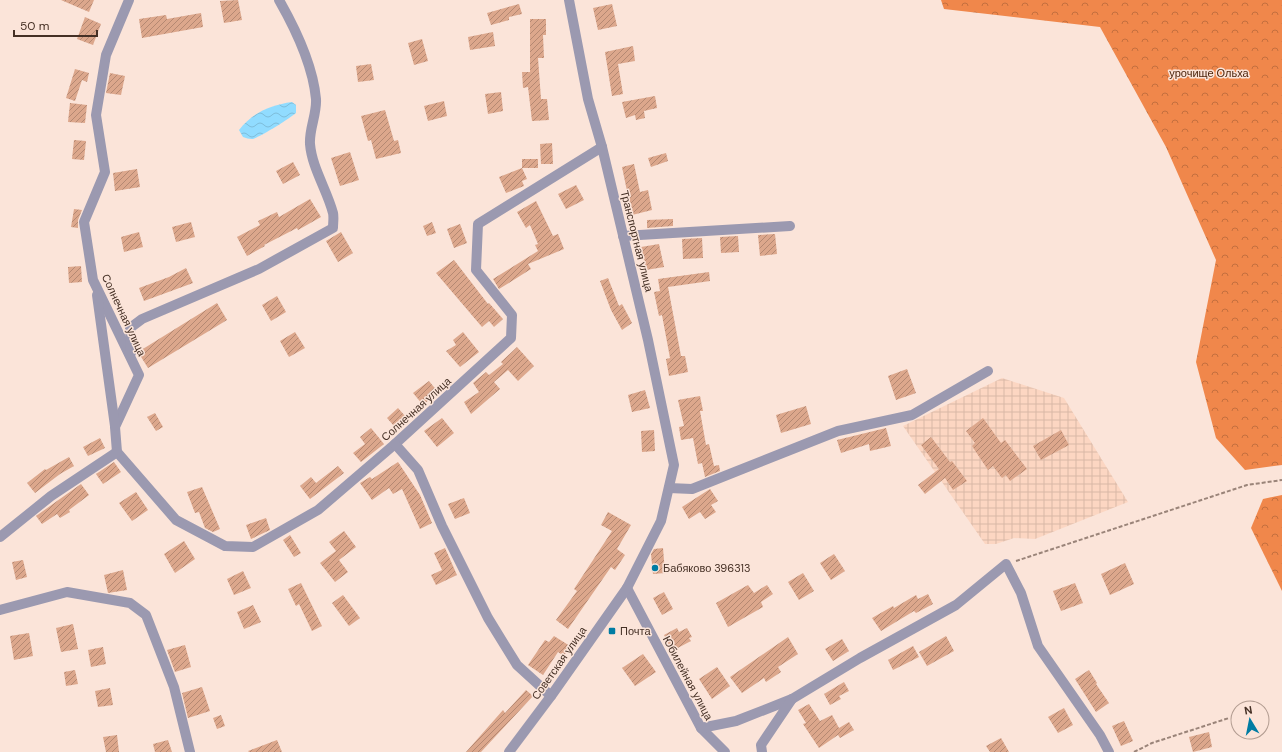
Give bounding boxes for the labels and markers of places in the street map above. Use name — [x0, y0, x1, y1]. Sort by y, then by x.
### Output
place label: Бабяково 396313 — [663, 561, 750, 575]
marker: Бабяково 396313 — [650, 563, 660, 573]
place label: Почта — [620, 624, 651, 638]
marker: Почта — [607, 626, 617, 636]

